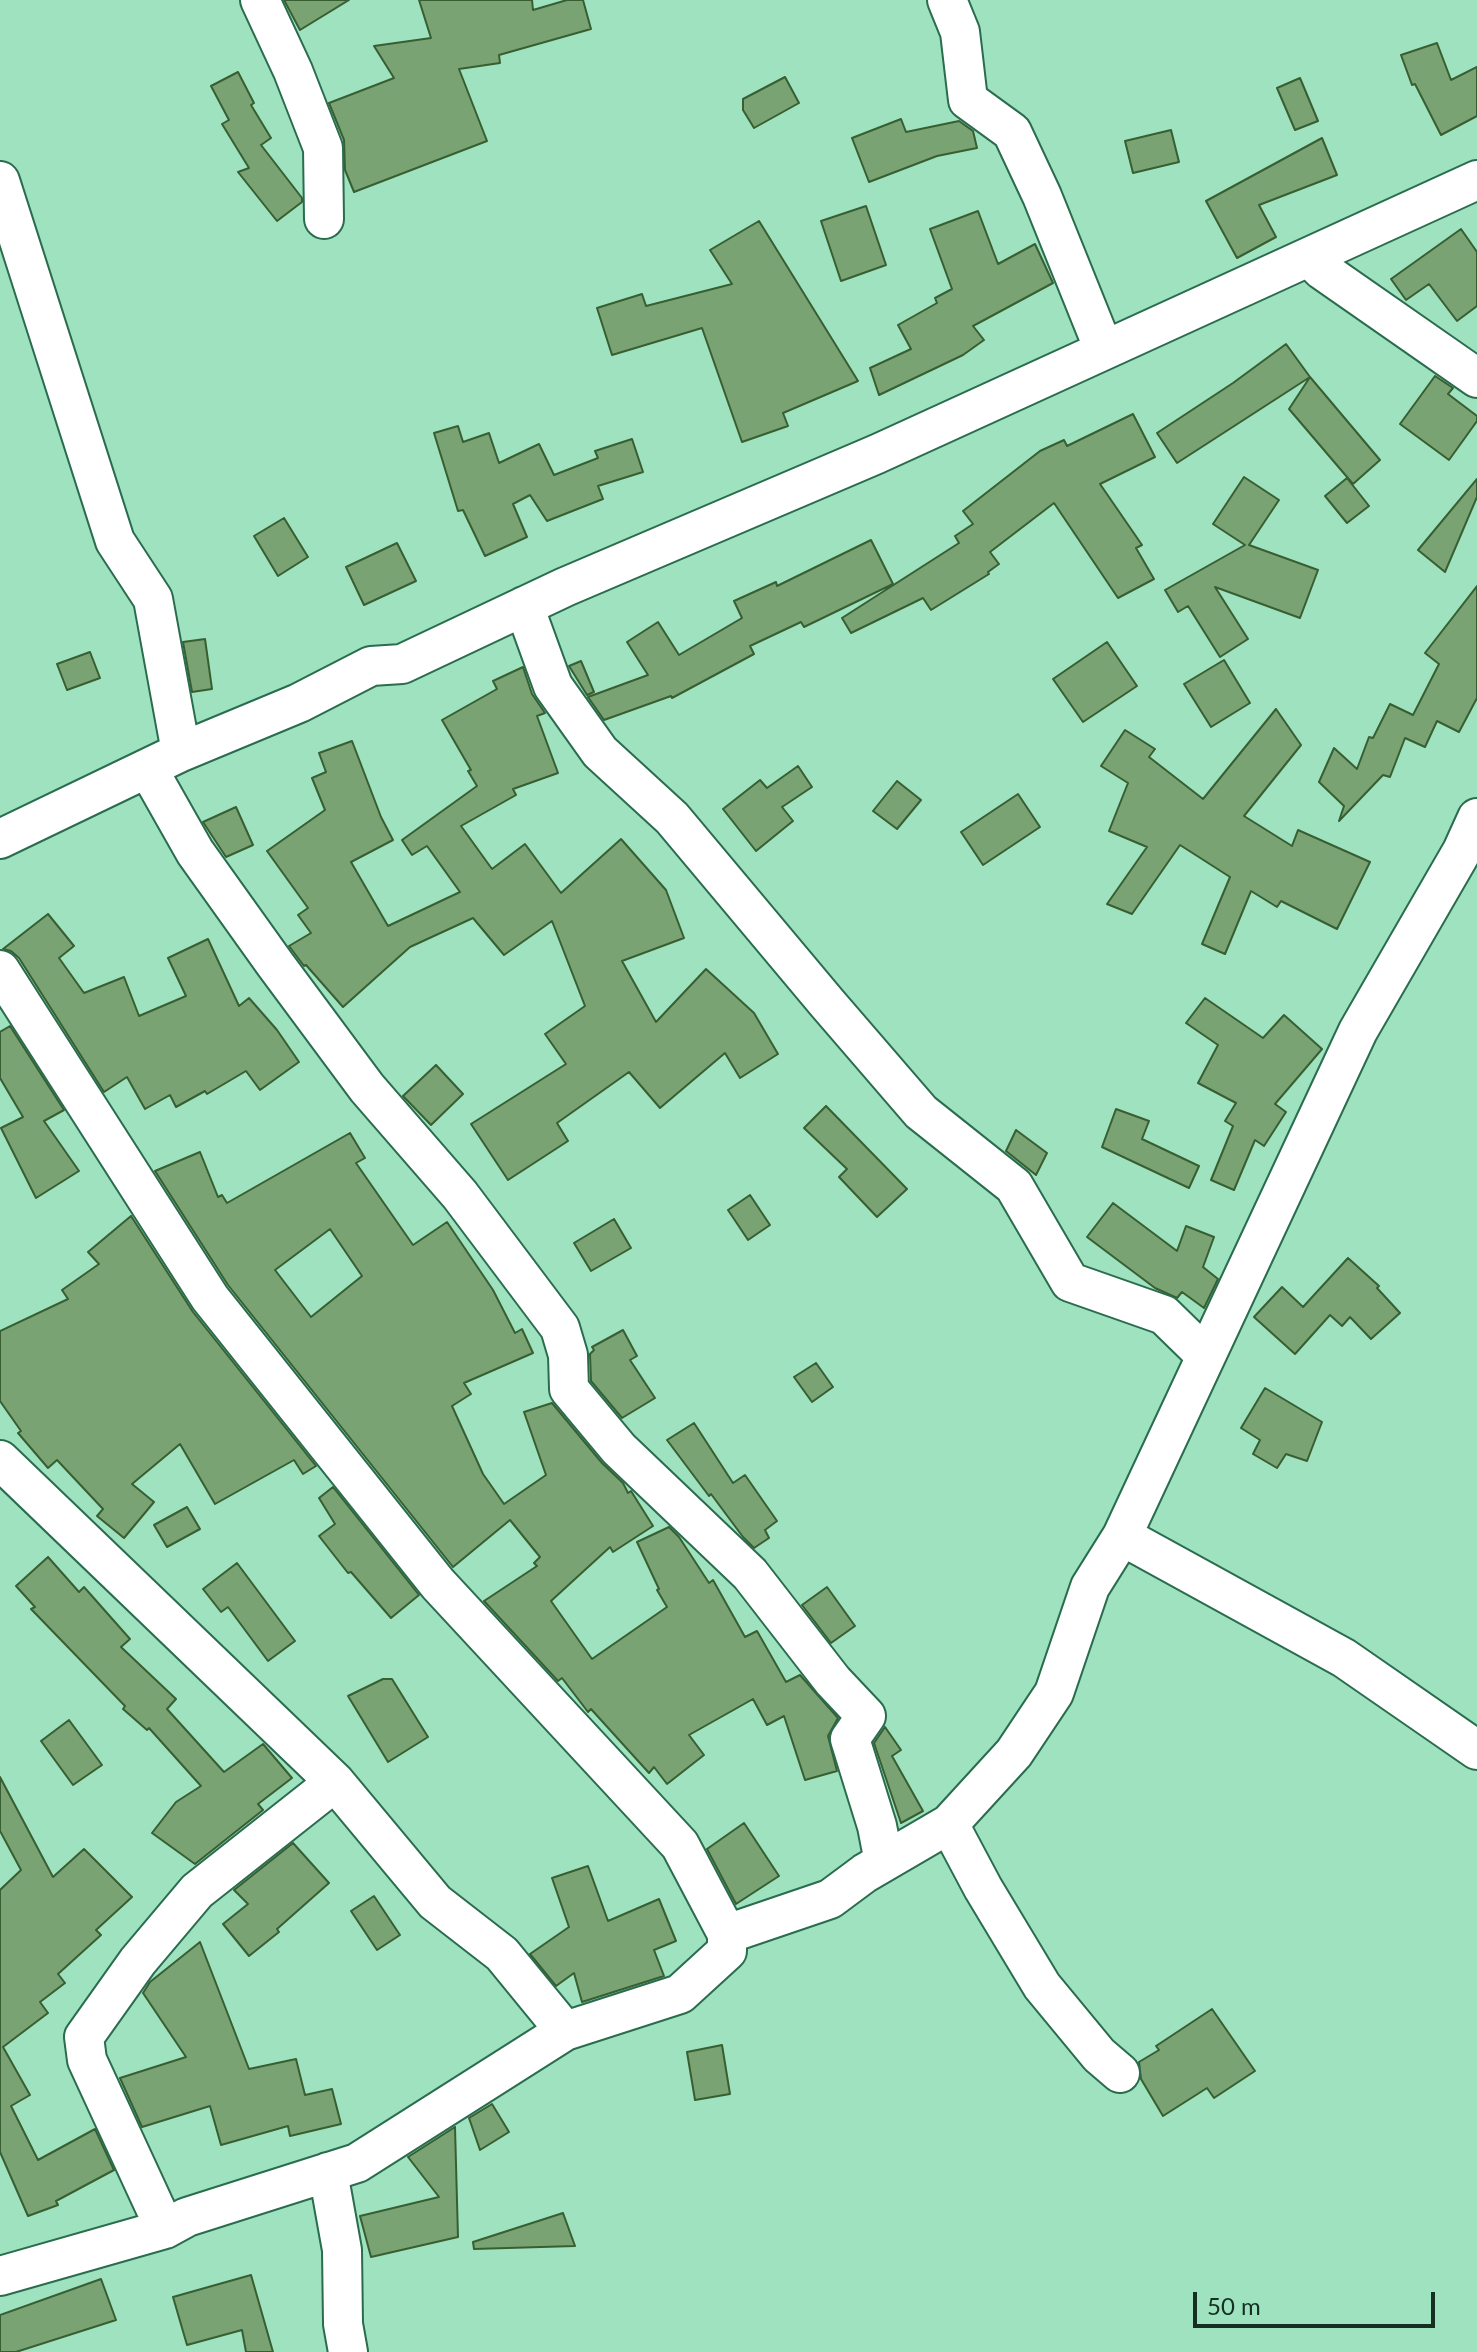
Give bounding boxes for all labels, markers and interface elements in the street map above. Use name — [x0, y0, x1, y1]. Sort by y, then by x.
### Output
scale bar — [1197, 2276, 1439, 2326]
text: 50 m — [1207, 2291, 1261, 2320]

